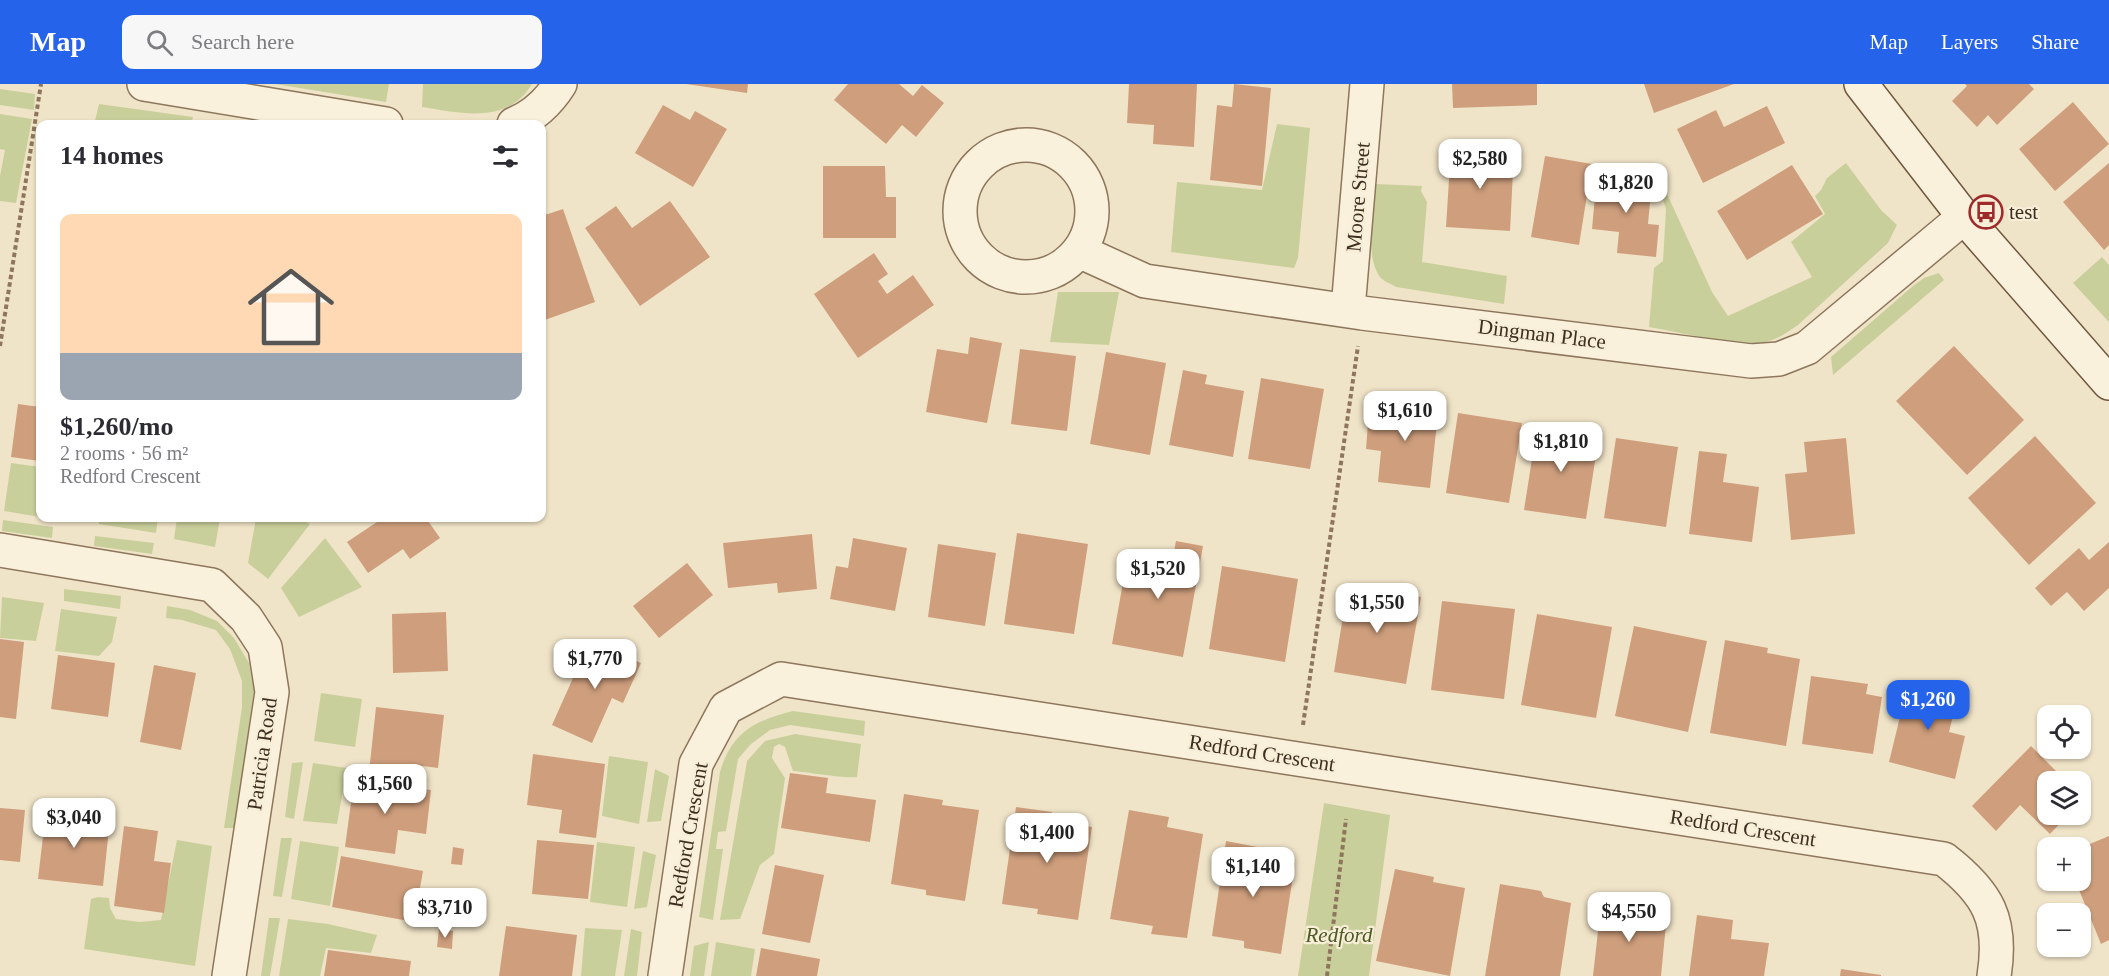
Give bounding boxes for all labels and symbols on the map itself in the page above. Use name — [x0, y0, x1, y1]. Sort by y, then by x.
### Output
pin: $2,580 — [1431, 139, 1529, 190]
street label: Moore Street — [1341, 141, 1375, 253]
pin: $1,820 — [1577, 163, 1675, 214]
bus stop icon: test — [1968, 194, 2004, 230]
place label: test — [2009, 200, 2038, 224]
street label: Dingman Place — [1477, 314, 1607, 354]
pin: $1,610 — [1356, 391, 1454, 442]
pin: $1,810 — [1512, 422, 1610, 473]
pin: $1,520 — [1109, 549, 1207, 600]
pin: $1,550 — [1328, 583, 1426, 634]
pin: $1,770 — [546, 639, 644, 690]
pin: $1,260 — [1879, 680, 1977, 731]
street label: Patricia Road — [242, 696, 282, 812]
street label: Redford Crescent — [1187, 730, 1337, 776]
street label: Redford Crescent — [663, 760, 713, 910]
pin: $1,560 — [336, 764, 434, 815]
pin: $3,040 — [25, 798, 123, 849]
street label: Redford Crescent — [1668, 805, 1818, 851]
pin: $1,400 — [998, 813, 1096, 864]
pin: $1,140 — [1204, 847, 1302, 898]
pin: $3,710 — [396, 888, 494, 939]
pin: $4,550 — [1580, 892, 1678, 943]
park label: Redford — [1305, 923, 1373, 947]

